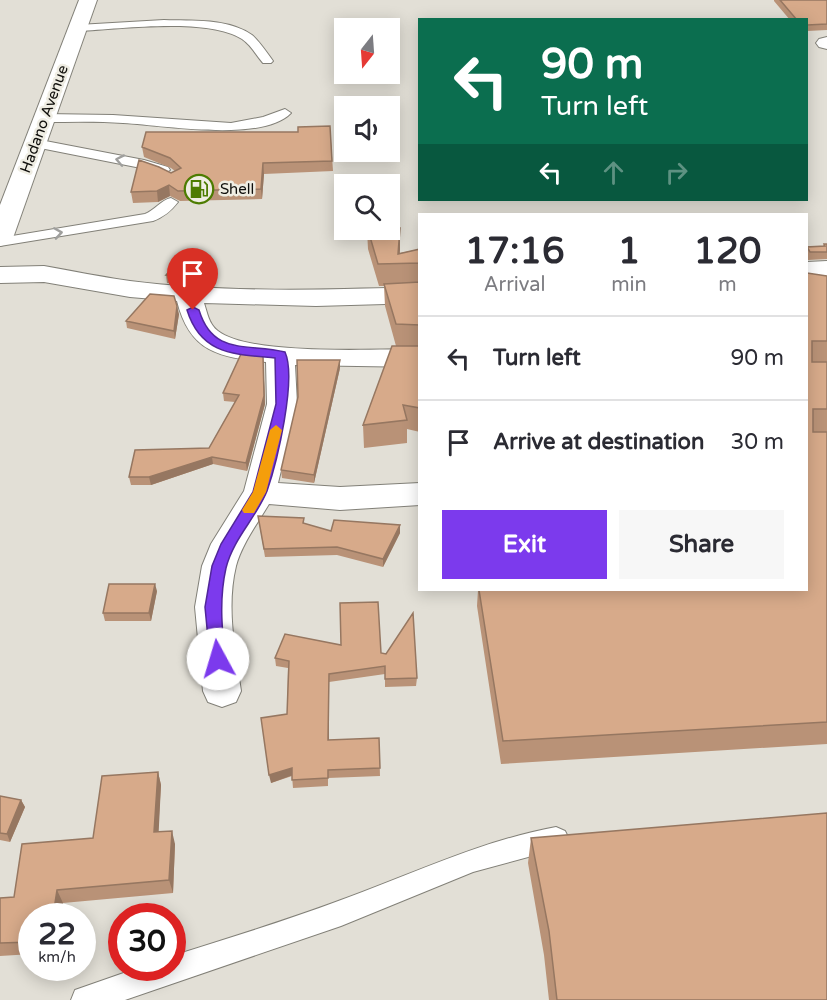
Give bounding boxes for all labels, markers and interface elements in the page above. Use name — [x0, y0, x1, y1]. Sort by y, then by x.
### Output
north arrow — [334, 18, 400, 84]
map controls — [334, 18, 400, 240]
text: 90 m — [541, 39, 643, 90]
icon: left — [442, 42, 520, 120]
street label: Hadano Avenue — [16, 63, 72, 175]
text: Turn left — [541, 90, 648, 123]
button: sound — [334, 96, 400, 162]
one-way arrow — [116, 154, 126, 167]
icon: left — [534, 156, 567, 189]
icon: ahead — [597, 156, 630, 189]
icon: right — [660, 156, 693, 189]
fuel station icon: Shell — [183, 173, 215, 205]
button: search — [334, 174, 400, 240]
place label: Shell — [220, 180, 254, 198]
one-way arrow — [53, 227, 62, 239]
text: 17:16 — [465, 230, 565, 273]
text: 1 — [618, 230, 640, 273]
text: 120 — [693, 230, 761, 273]
pin — [167, 248, 218, 310]
icon: arrive — [176, 257, 209, 290]
text: Arrival — [484, 273, 546, 297]
text: min — [611, 273, 647, 297]
text: m — [718, 273, 737, 297]
icon: left — [442, 342, 475, 375]
text: Turn left — [493, 345, 581, 371]
text: 90 m — [730, 345, 784, 371]
icon: arrive — [442, 426, 475, 459]
text: Arrive at destination — [493, 429, 704, 455]
text: 30 m — [730, 429, 784, 455]
button: Exit — [442, 510, 607, 579]
button: Share — [619, 510, 784, 579]
position arrow — [186, 627, 250, 691]
speed limit sign: 30 — [108, 903, 186, 981]
text: 22 — [38, 916, 76, 953]
text: km/h — [38, 948, 76, 966]

